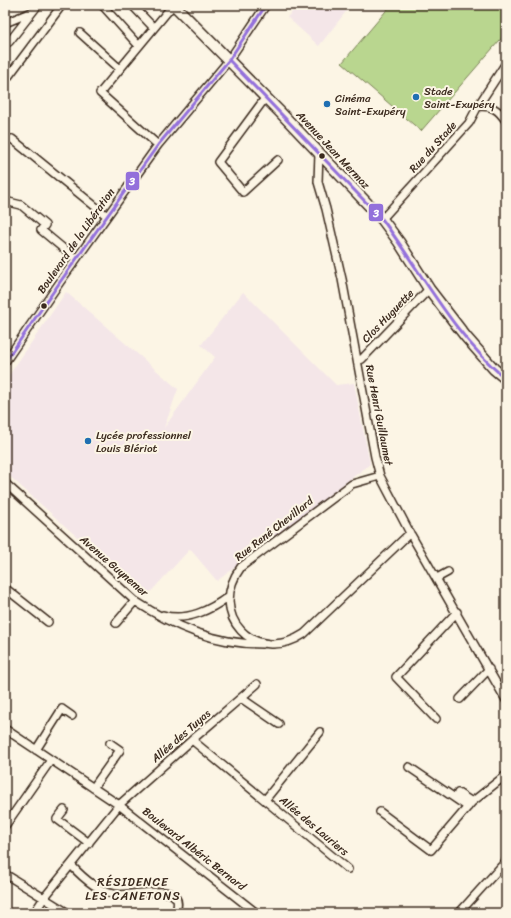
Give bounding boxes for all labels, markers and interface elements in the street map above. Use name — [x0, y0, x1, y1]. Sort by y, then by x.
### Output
place label: Stade Saint-Exupéry — [424, 82, 495, 114]
place label: Cinéma Saint-Exupéry — [335, 89, 406, 121]
marker: Stade Saint-Exupéry — [411, 92, 421, 102]
marker: Cinéma Saint-Exupéry — [322, 99, 332, 109]
street label: Avenue Jean Mermoz — [291, 106, 375, 194]
street label: Rue du Stade — [404, 116, 462, 177]
unlabelled marker — [317, 151, 327, 161]
line badge: 3 — [125, 171, 140, 191]
text: 3 — [128, 172, 136, 191]
street label: Boulevard de la Libération — [32, 184, 120, 298]
line badge: 3 — [368, 203, 384, 222]
text: 3 — [372, 204, 380, 223]
street label: Clos Huguette — [357, 284, 419, 347]
unlabelled marker — [39, 301, 49, 311]
street label: Rue Henri Guillaumet — [360, 363, 398, 468]
place label: Lycée professionnel Louis Blériot — [96, 426, 192, 458]
marker: Lycée professionnel Louis Blériot — [83, 436, 93, 446]
street label: Rue René Chevillard — [230, 491, 319, 566]
street label: Avenue Guynemer — [74, 530, 153, 602]
street label: Allée des Tuyas — [146, 704, 215, 768]
street label: Allée des Lauriers — [274, 790, 354, 861]
street label: Boulevard Albéric Bernard — [138, 802, 251, 896]
district label: RÉSIDENCE LES CANETONS — [85, 871, 181, 907]

